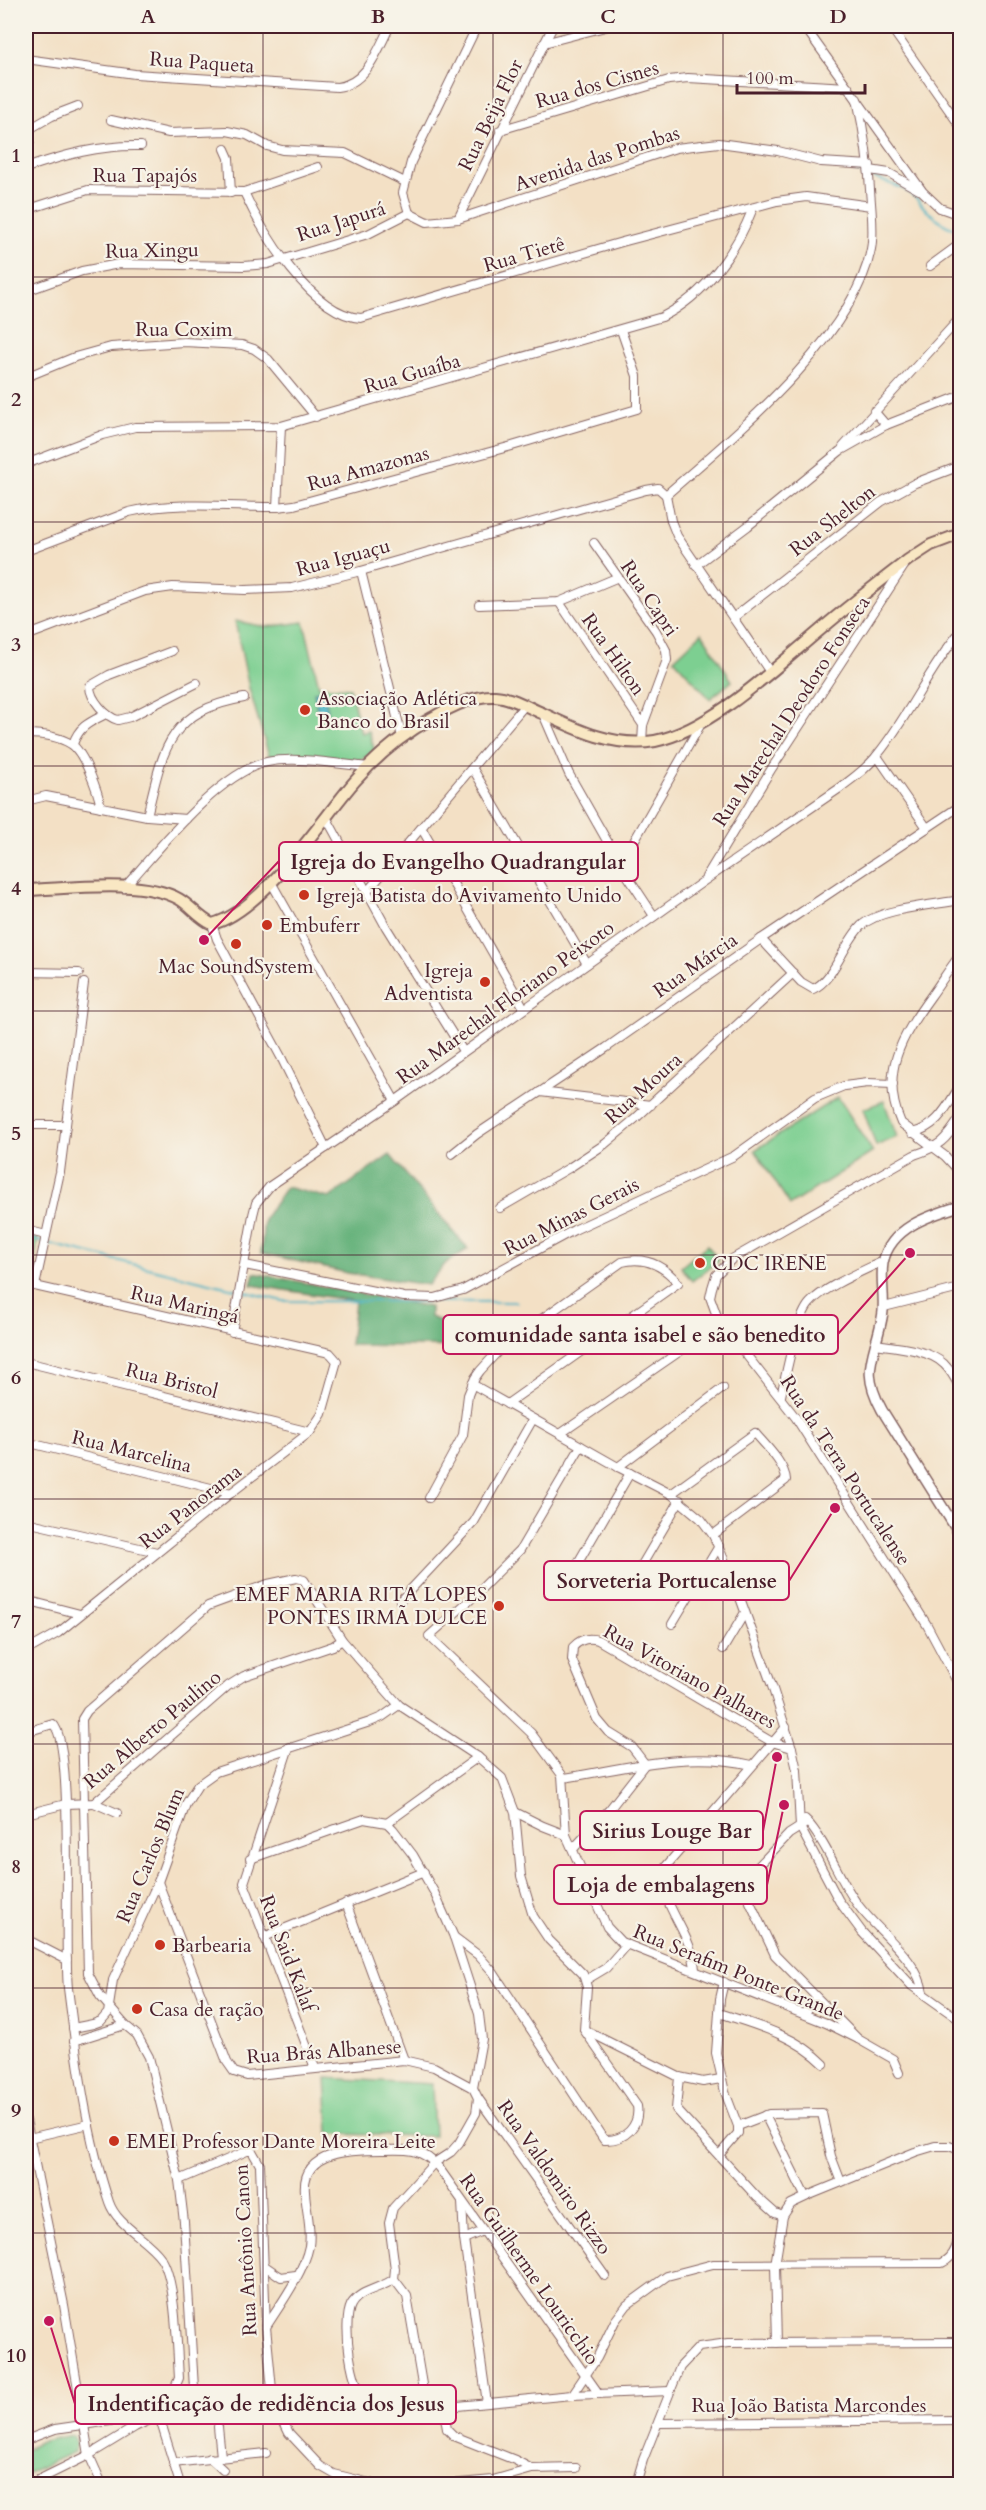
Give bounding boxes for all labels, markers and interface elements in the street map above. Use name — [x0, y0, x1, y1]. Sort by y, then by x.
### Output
text: A — [140, 3, 156, 30]
text: B — [371, 3, 385, 30]
text: C — [600, 3, 616, 30]
text: D — [829, 3, 847, 30]
street label: Rua Paqueta — [149, 45, 256, 80]
street label: Rua Beija Flor — [452, 54, 529, 176]
street label: Rua dos Cisnes — [532, 54, 662, 115]
scale bar — [737, 57, 864, 95]
text: 100 m — [746, 66, 794, 91]
street label: Avenida das Pombas — [511, 119, 683, 198]
text: 1 — [11, 142, 21, 169]
street label: Rua Tapajós — [93, 162, 197, 189]
street label: Rua Japurá — [293, 194, 389, 249]
street label: Rua Tietê — [480, 230, 568, 279]
street label: Rua Xingu — [105, 236, 199, 265]
street label: Rua Coxim — [135, 316, 233, 343]
street label: Rua Guaíba — [361, 347, 464, 400]
text: 2 — [11, 386, 21, 413]
street label: Rua Amazonas — [304, 439, 432, 498]
street label: Rua Shelton — [784, 478, 882, 563]
street label: Rua Iguaçu — [293, 532, 393, 583]
street label: Rua Capri — [614, 555, 685, 642]
street label: Rua Marechal Deodoro Fonseca — [707, 590, 876, 832]
street label: Rua Hilton — [575, 608, 652, 701]
text: 3 — [11, 631, 21, 658]
place label: Associação Atlética Banco do Brasil — [317, 685, 478, 735]
marker: Associação Atlética Banco do Brasil — [298, 703, 312, 717]
callout: Igreja do Evangelho Quadrangular — [279, 842, 638, 881]
text: Igreja do Evangelho Quadrangular — [290, 848, 626, 877]
text: 4 — [11, 875, 21, 902]
place label: Igreja Batista do Avivamento Unido — [316, 882, 622, 909]
marker: Igreja Batista do Avivamento Unido — [297, 888, 311, 902]
place label: Embuferr — [279, 912, 360, 939]
street label: Rua Marechal Floriano Peixoto — [391, 914, 620, 1091]
marker: Embuferr — [260, 918, 274, 932]
street label: Rua Márcia — [648, 926, 743, 1004]
marker: Mac SoundSystem — [229, 937, 243, 951]
place label: Mac SoundSystem — [158, 953, 314, 980]
place label: Igreja Adventista — [384, 957, 473, 1007]
marker: Igreja Adventista — [478, 975, 492, 989]
street label: Rua Moura — [599, 1046, 688, 1130]
text: 5 — [11, 1120, 21, 1147]
street label: Rua Minas Gerais — [499, 1171, 644, 1262]
place label: CDC IRENE — [712, 1250, 827, 1277]
marker: CDC IRENE — [693, 1256, 707, 1270]
street label: Rua Maringá — [128, 1279, 242, 1330]
callout: comunidade santa isabel e são benedito — [443, 1315, 838, 1354]
text: comunidade santa isabel e são benedito — [454, 1321, 826, 1350]
street label: Rua Bristol — [123, 1356, 221, 1405]
text: 6 — [11, 1364, 21, 1391]
street label: Rua da Terra Portucalense — [774, 1370, 917, 1571]
street label: Rua Marcelina — [69, 1424, 195, 1479]
street label: Rua Panorama — [134, 1458, 247, 1555]
callout: Sorveteria Portucalense — [544, 1561, 789, 1600]
text: Sorveteria Portucalense — [557, 1567, 777, 1596]
place label: EMEF MARIA RITA LOPES PONTES IRMÃ DULCE — [235, 1581, 487, 1631]
marker: EMEF MARIA RITA LOPES PONTES IRMÃ DULCE — [492, 1599, 506, 1613]
text: 7 — [11, 1608, 21, 1635]
street label: Rua Vitoriano Palhares — [599, 1618, 781, 1735]
street label: Rua Alberto Paulino — [78, 1664, 227, 1795]
street label: Rua Carlos Blum — [110, 1783, 191, 1927]
callout: Sirius Louge Bar — [580, 1811, 763, 1850]
text: Sirius Louge Bar — [592, 1817, 752, 1846]
text: 8 — [11, 1853, 21, 1880]
callout: Loja de embalagens — [554, 1865, 767, 1904]
text: Loja de embalagens — [567, 1871, 755, 1900]
street label: Rua Said Kalaf — [253, 1891, 323, 2018]
street label: Rua Serafim Ponte Grande — [629, 1918, 848, 2027]
place label: Barbearia — [172, 1932, 252, 1959]
marker: Barbearia — [153, 1938, 167, 1952]
place label: Casa de ração — [149, 1996, 263, 2023]
marker: Casa de ração — [130, 2002, 144, 2016]
street label: Rua Brás Albanese — [246, 2033, 402, 2070]
street label: Rua Valdomiro Rizzo — [491, 2095, 618, 2260]
text: 9 — [11, 2097, 21, 2124]
place label: EMEI Professor Dante Moreira Leite — [126, 2128, 436, 2155]
marker: EMEI Professor Dante Moreira Leite — [107, 2134, 121, 2148]
street label: Rua Antônio Canon — [227, 2163, 263, 2337]
street label: Rua Guilherme Louricchio — [453, 2168, 606, 2370]
text: 10 — [6, 2342, 26, 2369]
callout: Indentificação de redidẽncia dos Jesus — [75, 2385, 456, 2424]
text: Indentificação de redidẽncia dos Jesus — [87, 2390, 445, 2419]
street label: Rua João Batista Marcondes — [692, 2392, 927, 2419]

